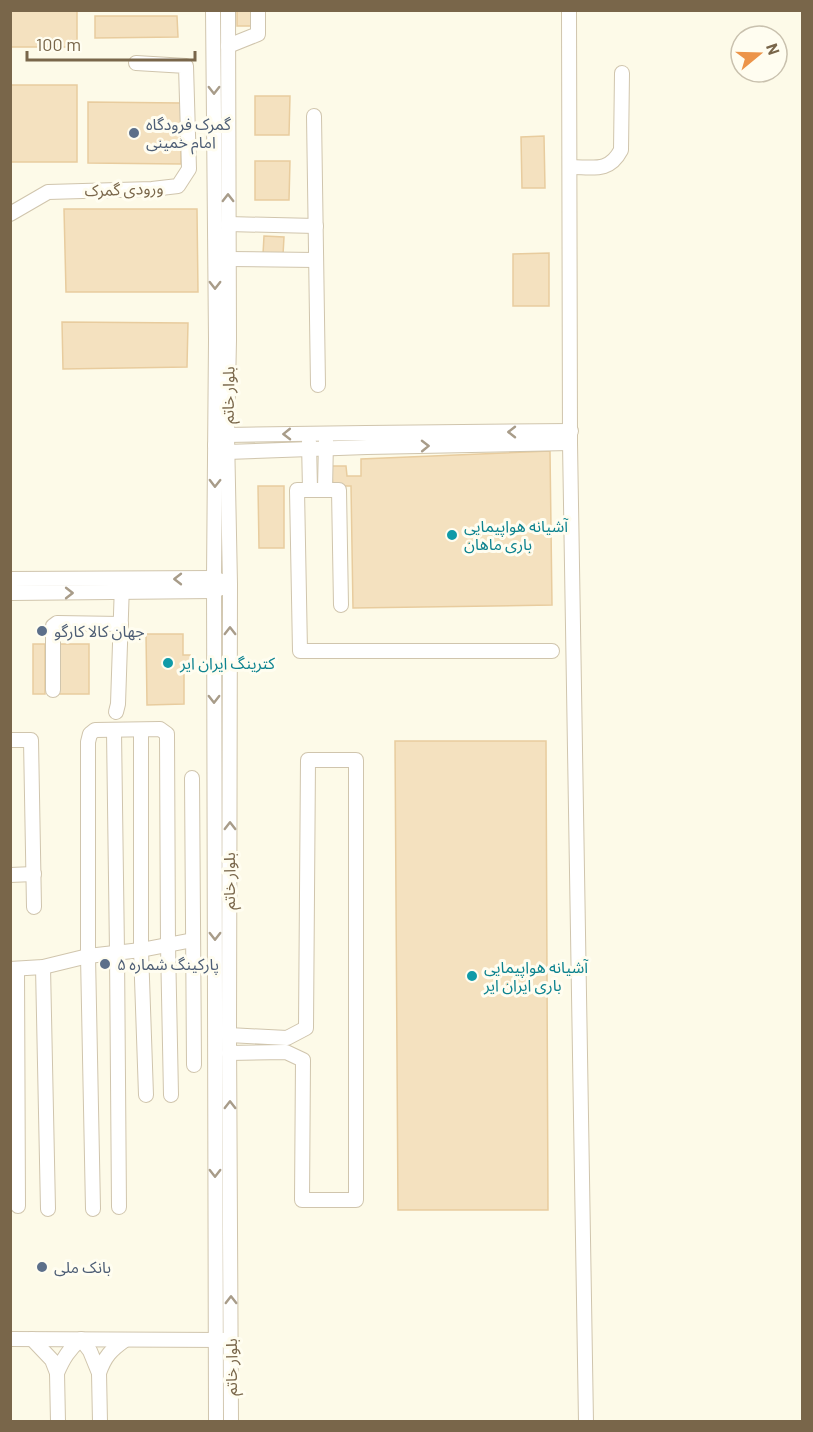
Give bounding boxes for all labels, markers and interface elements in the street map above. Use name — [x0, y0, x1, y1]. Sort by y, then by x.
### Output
scale bar — [27, 24, 195, 62]
north arrow — [729, 24, 789, 84]
text: 100 m — [36, 33, 81, 55]
text: N — [763, 41, 784, 57]
one-way arrow — [208, 85, 220, 94]
place label: گمرک فرودگاه امام خمینی — [146, 114, 231, 155]
marker: گمرک فرودگاه امام خمینی — [127, 126, 141, 140]
street label: ورودی گمرک — [84, 178, 164, 200]
one-way arrow — [222, 193, 234, 202]
one-way arrow — [209, 280, 221, 289]
street label: بلوار خاتم — [218, 366, 241, 424]
one-way arrow — [508, 426, 517, 438]
one-way arrow — [282, 428, 291, 441]
one-way arrow — [421, 440, 430, 452]
one-way arrow — [209, 478, 221, 487]
place label: آشیانه هواپیمایی باری ماهان — [464, 516, 569, 554]
marker: آشیانه هواپیمایی باری ماهان — [445, 528, 459, 542]
one-way arrow — [173, 573, 182, 585]
one-way arrow — [64, 587, 73, 599]
place label: جهان کالا کارگو — [54, 621, 145, 641]
marker: جهان کالا کارگو — [35, 624, 49, 638]
one-way arrow — [224, 627, 236, 636]
place label: کترینگ ایران ایر — [179, 653, 275, 673]
marker: کترینگ ایران ایر — [161, 656, 175, 670]
one-way arrow — [208, 694, 220, 703]
one-way arrow — [224, 822, 236, 831]
street label: بلوار خاتم — [219, 852, 242, 910]
one-way arrow — [209, 931, 221, 940]
place label: پارکینگ شماره ۵ — [117, 954, 219, 975]
marker: پارکینگ شماره ۵ — [98, 957, 112, 971]
place label: آشیانه هواپیمایی باری ایران ایر — [483, 957, 589, 995]
marker: آشیانه هواپیمایی باری ایران ایر — [465, 969, 479, 983]
one-way arrow — [224, 1101, 236, 1110]
one-way arrow — [209, 1168, 221, 1177]
place label: بانک ملی — [54, 1257, 111, 1277]
marker: بانک ملی — [35, 1260, 49, 1274]
one-way arrow — [225, 1296, 237, 1305]
street label: بلوار خاتم — [221, 1338, 244, 1396]

